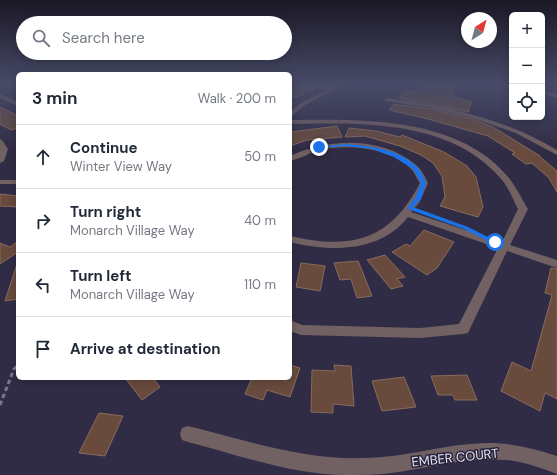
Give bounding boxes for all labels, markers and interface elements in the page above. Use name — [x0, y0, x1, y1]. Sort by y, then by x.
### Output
north arrow — [461, 12, 497, 48]
map controls — [509, 12, 545, 120]
button: + — [509, 12, 545, 48]
search box — [16, 16, 292, 60]
icon: search — [30, 27, 52, 49]
text: Search here — [62, 28, 145, 48]
button: − — [509, 48, 545, 84]
button: locate — [509, 84, 545, 120]
text: 3 min — [32, 87, 77, 109]
text: Walk · 200 m — [198, 90, 276, 107]
text: Continue — [70, 138, 138, 158]
route end — [310, 138, 328, 156]
icon: ahead — [32, 146, 54, 168]
text: 50 m — [244, 148, 276, 165]
text: Winter View Way — [70, 158, 172, 175]
text: Turn right — [70, 202, 141, 222]
icon: right — [32, 210, 54, 232]
text: 40 m — [244, 212, 276, 229]
text: Monarch Village Way — [70, 222, 195, 239]
route start — [486, 233, 504, 251]
text: Turn left — [70, 266, 131, 286]
icon: left — [32, 274, 54, 296]
text: 110 m — [244, 276, 276, 293]
text: Monarch Village Way — [70, 286, 195, 303]
icon: arrive — [32, 338, 54, 360]
text: Arrive at destination — [70, 339, 221, 359]
street label: EMBER COURT — [411, 444, 499, 471]

